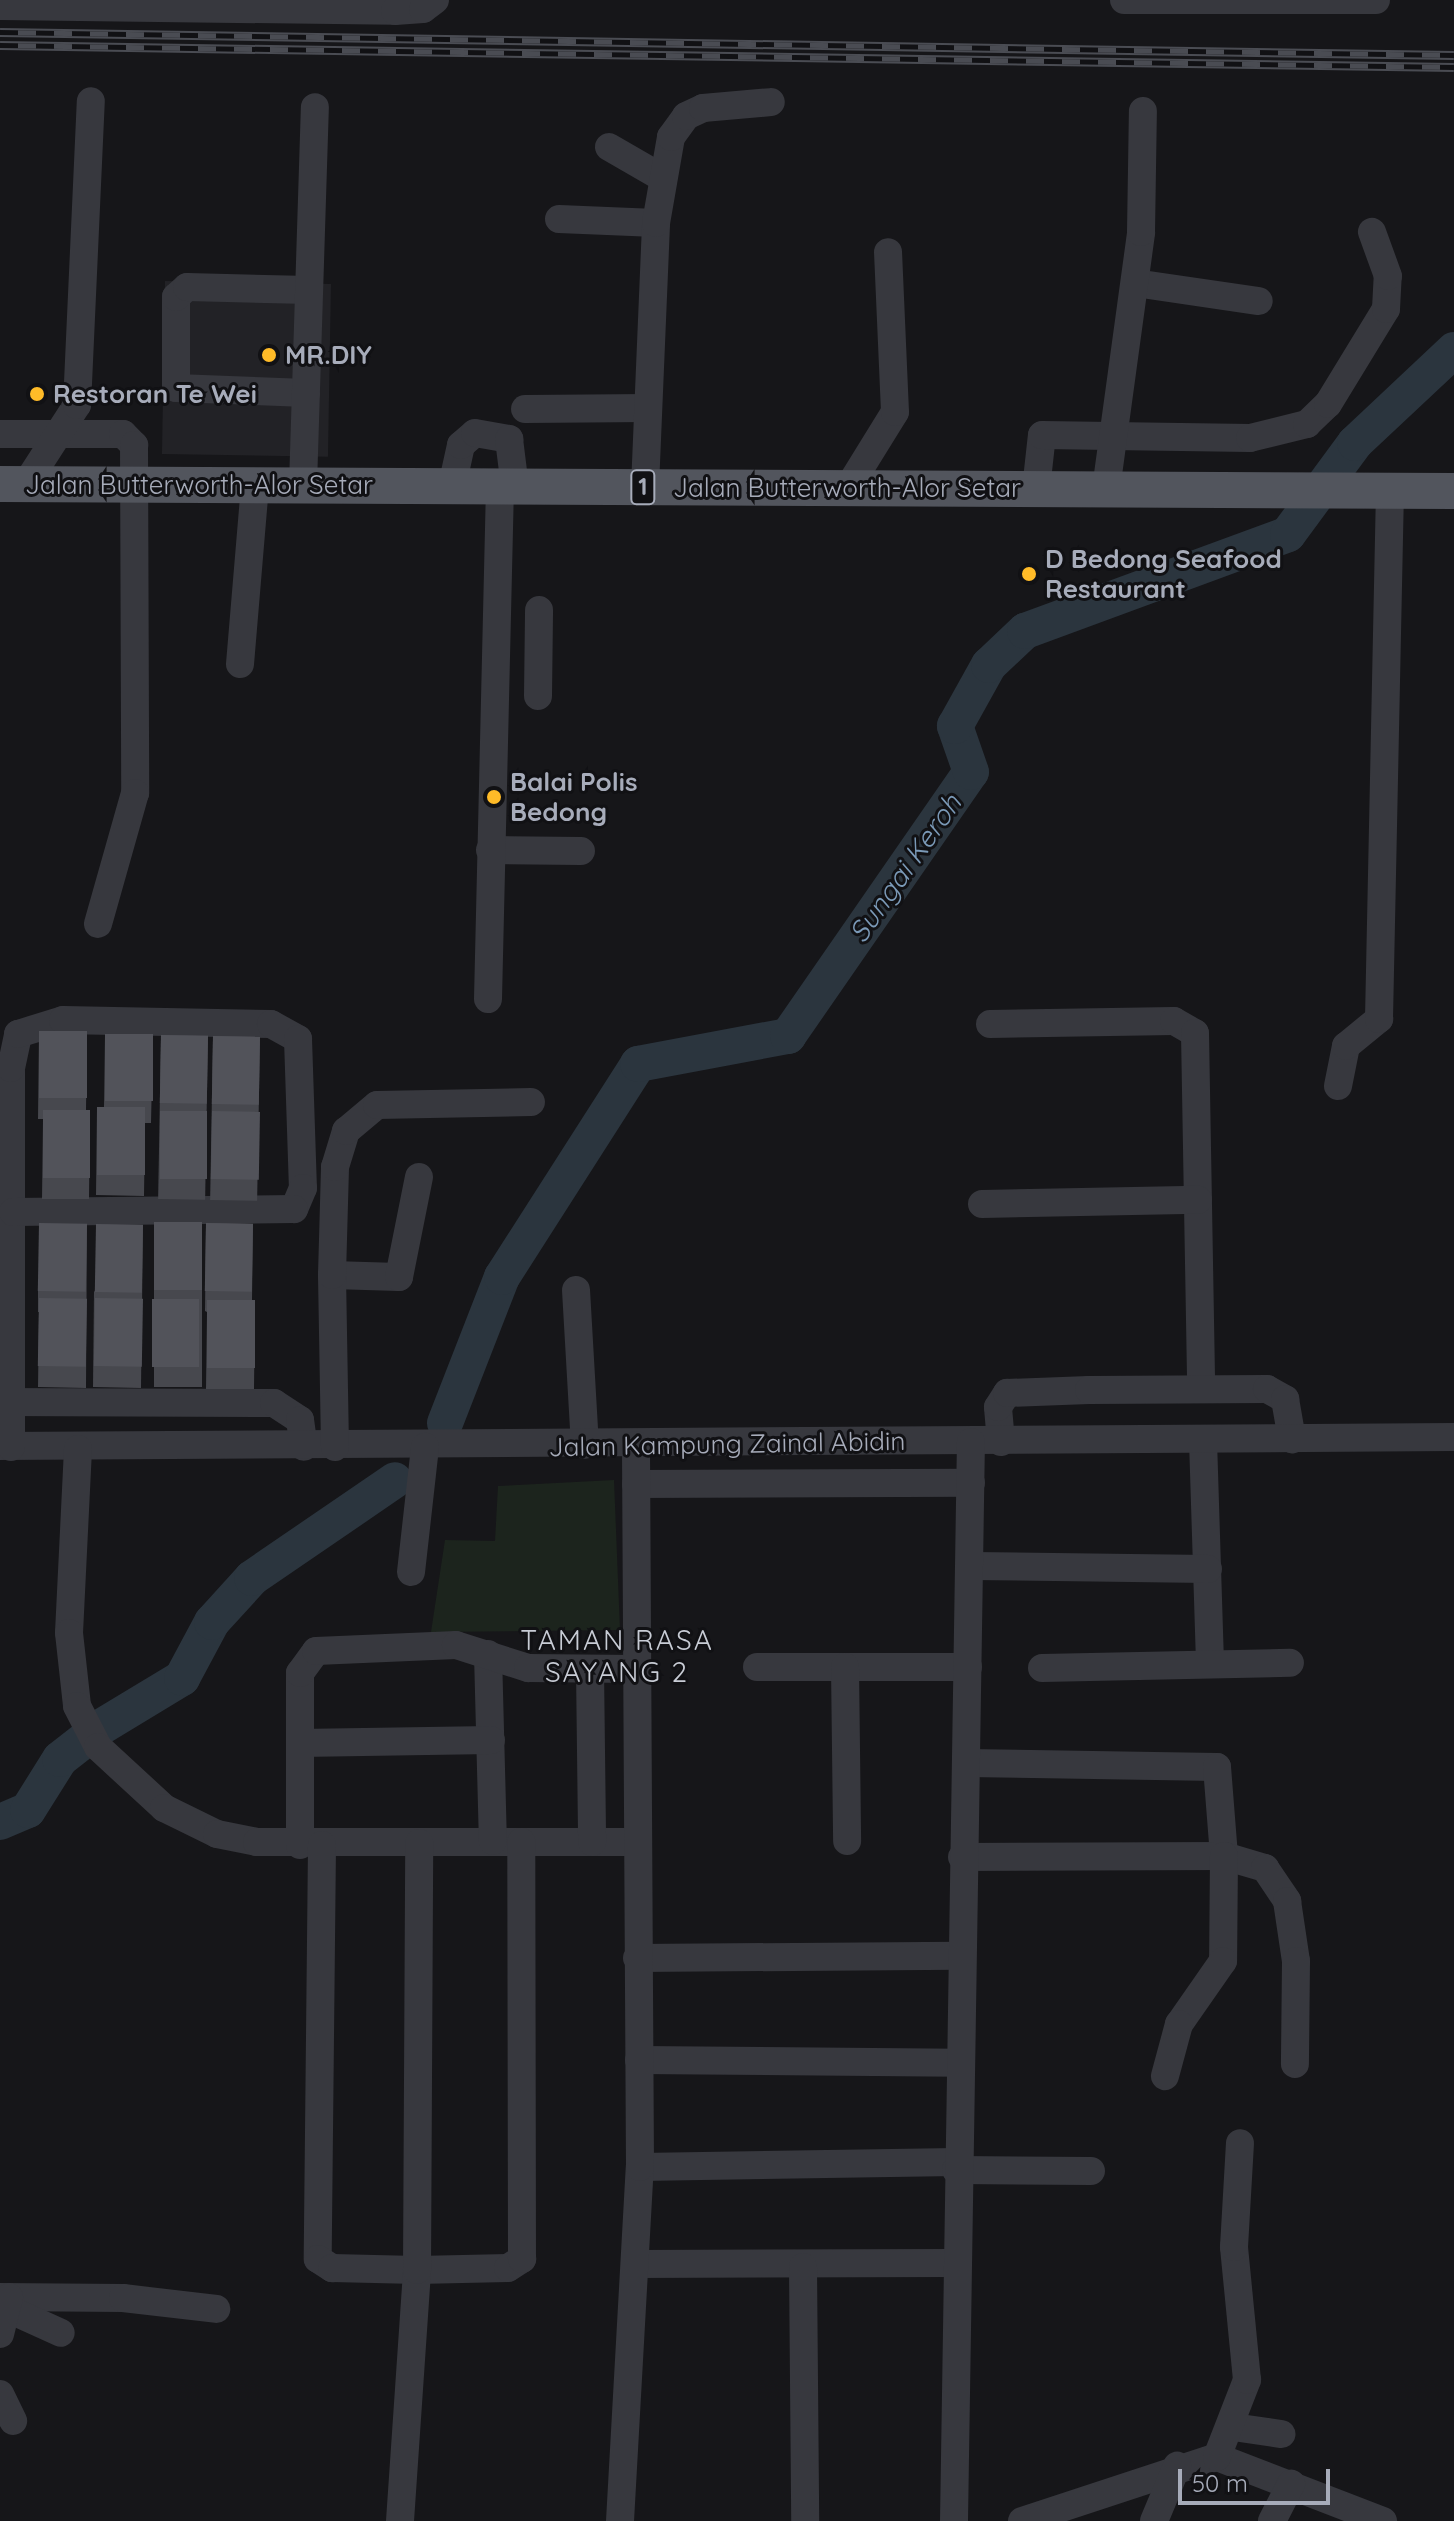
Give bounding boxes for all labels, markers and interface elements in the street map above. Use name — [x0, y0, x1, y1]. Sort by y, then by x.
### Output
place label: MR.DIY — [285, 339, 372, 371]
marker: MR.DIY — [260, 346, 278, 364]
place label: Restoran Te Wei — [53, 378, 257, 410]
marker: Restoran Te Wei — [28, 385, 46, 403]
road number: 1 — [629, 467, 657, 507]
street label: Jalan Butterworth-Alor Setar — [25, 469, 373, 501]
street label: Jalan Butterworth-Alor Setar — [673, 472, 1021, 504]
place label: D Bedong Seafood Restaurant — [1045, 543, 1282, 604]
marker: D Bedong Seafood Restaurant — [1020, 565, 1038, 583]
place label: Balai Polis Bedong — [510, 766, 637, 828]
marker: Balai Polis Bedong — [485, 788, 503, 806]
water label: Sungai Keroh — [842, 788, 968, 948]
street label: Jalan Kampung Zainal Abidin — [548, 1425, 906, 1463]
district label: TAMAN RASA SAYANG 2 — [520, 1623, 714, 1689]
scale bar — [1182, 2453, 1334, 2503]
text: 50 m — [1192, 2468, 1248, 2498]

